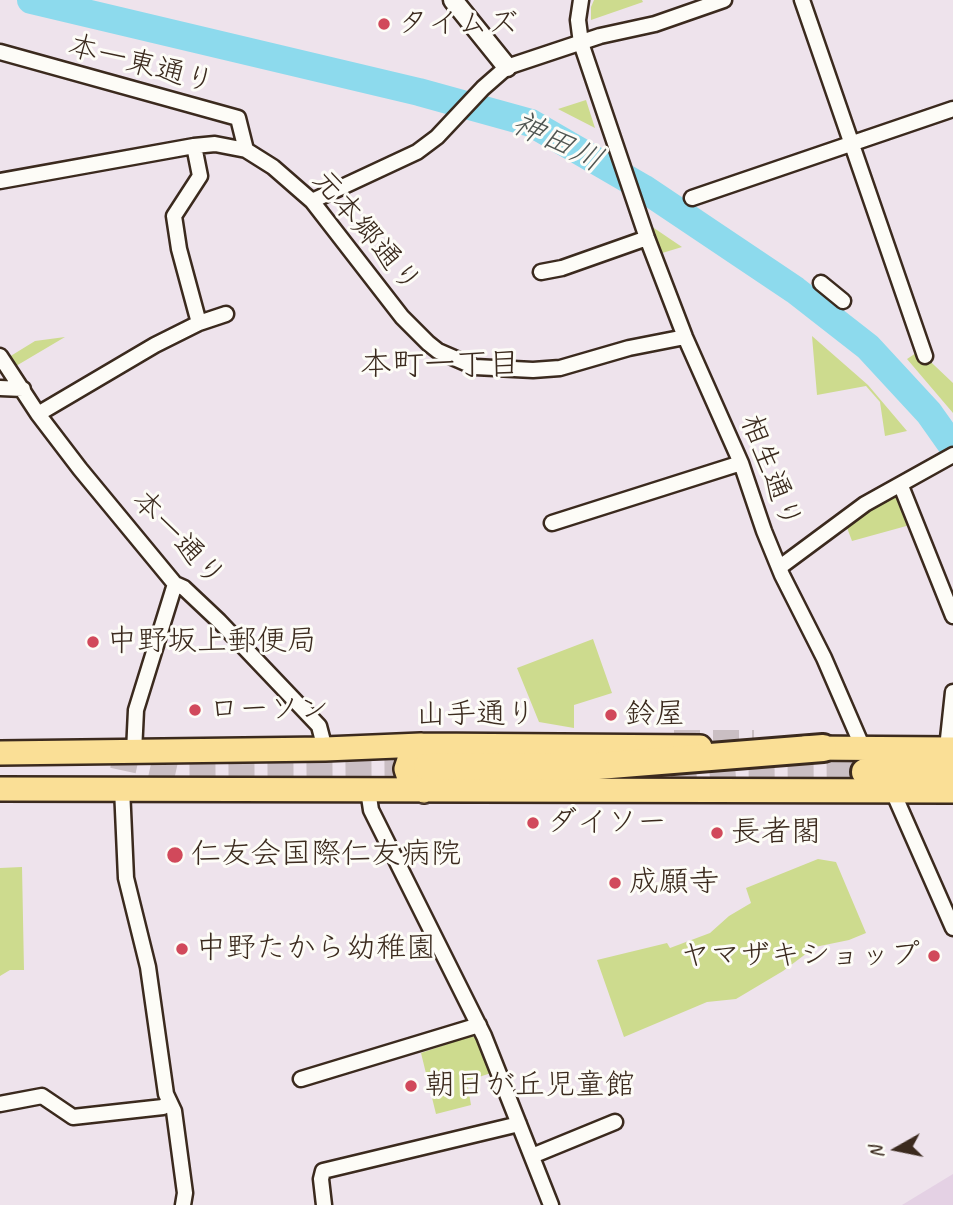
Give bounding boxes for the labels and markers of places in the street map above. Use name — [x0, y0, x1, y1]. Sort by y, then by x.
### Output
place label: タイムズ — [398, 6, 518, 42]
marker: タイムズ — [376, 16, 392, 32]
place label: 中野坂上郵便局 — [107, 624, 317, 660]
marker: 中野坂上郵便局 — [85, 634, 101, 650]
place label: ローソン — [209, 692, 329, 728]
place label: 鈴屋 — [625, 697, 685, 733]
marker: ローソン — [187, 702, 203, 718]
marker: 鈴屋 — [603, 707, 619, 723]
place label: ダイソー — [547, 805, 667, 841]
marker: ダイソー — [525, 815, 541, 831]
place label: 長者閣 — [731, 815, 821, 851]
marker: 長者閣 — [709, 825, 725, 841]
place label: 仁友会国際仁友病院 — [191, 837, 461, 873]
marker: 仁友会国際仁友病院 — [165, 845, 185, 865]
place label: 成願寺 — [629, 865, 719, 901]
marker: 成願寺 — [607, 875, 623, 891]
place label: 中野たから幼稚園 — [196, 931, 436, 967]
place label: ヤマザキショップ — [680, 938, 920, 974]
marker: 中野たから幼稚園 — [174, 941, 190, 957]
marker: ヤマザキショップ — [926, 948, 942, 964]
place label: 朝日が丘児童館 — [425, 1068, 635, 1104]
marker: 朝日が丘児童館 — [403, 1078, 419, 1094]

